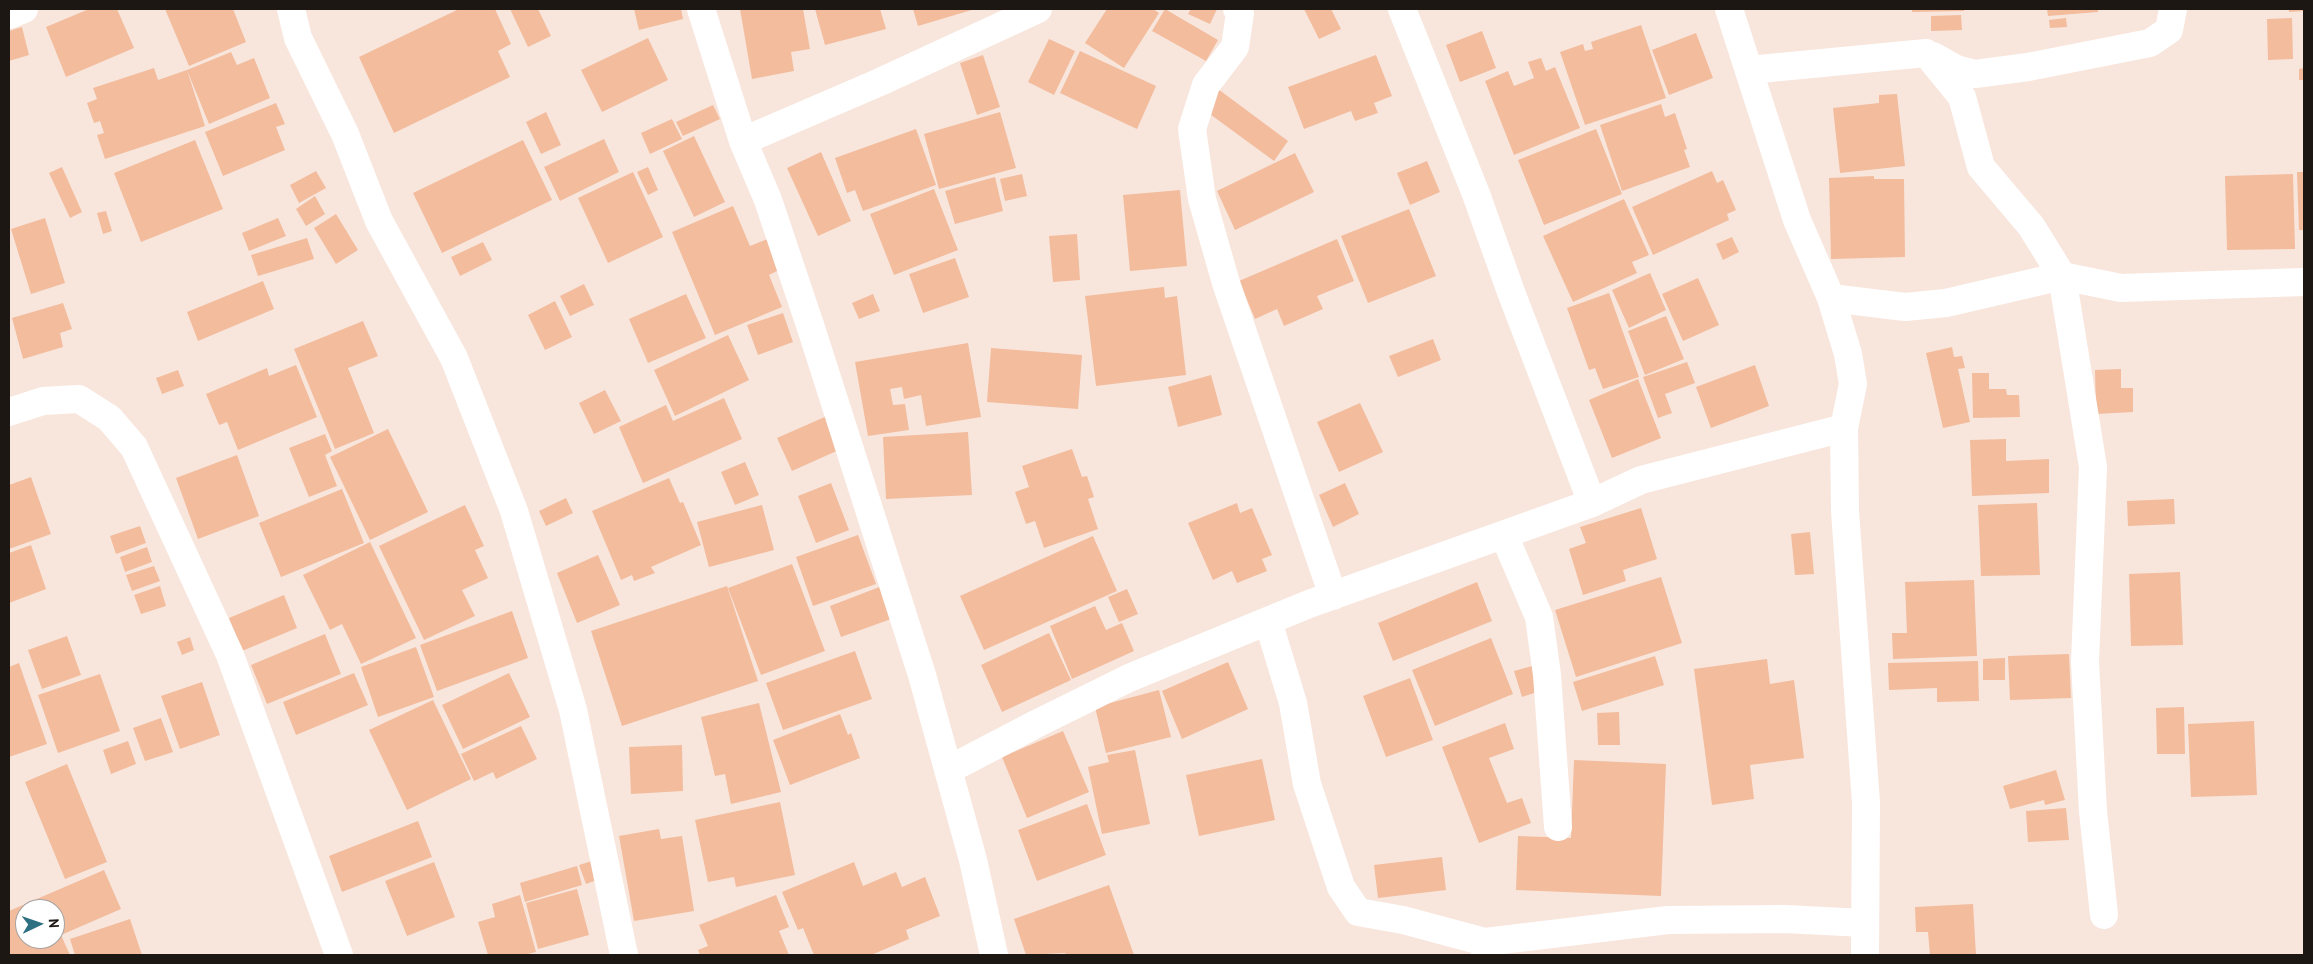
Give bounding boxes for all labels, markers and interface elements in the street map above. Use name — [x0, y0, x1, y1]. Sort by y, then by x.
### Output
north arrow — [15, 899, 65, 949]
text: N — [45, 918, 63, 928]

